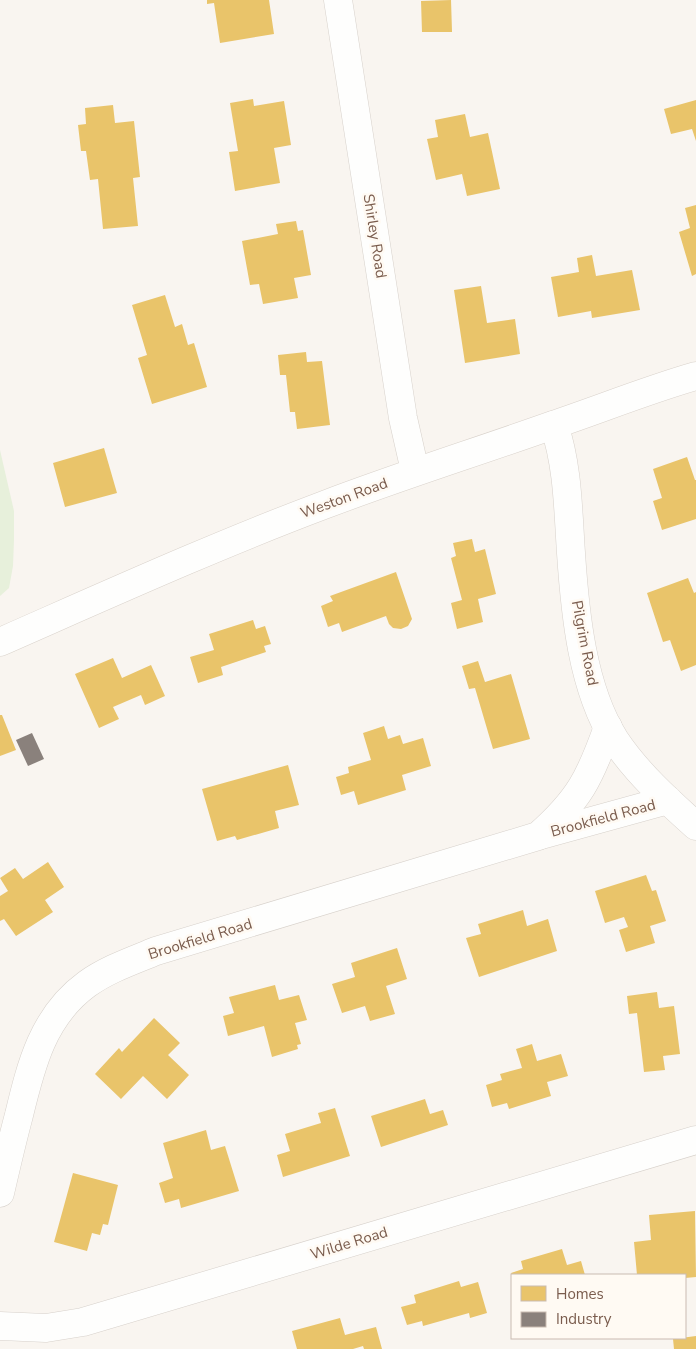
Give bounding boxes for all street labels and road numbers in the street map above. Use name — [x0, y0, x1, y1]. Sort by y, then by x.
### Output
street label: Shirley Road — [358, 192, 392, 280]
street label: Weston Road — [298, 473, 390, 523]
street label: Pilgrim Road — [567, 599, 603, 687]
street label: Brookfield Road — [548, 794, 658, 842]
street label: Brookfield Road — [146, 914, 254, 964]
street label: Wilde Road — [308, 1222, 390, 1264]

